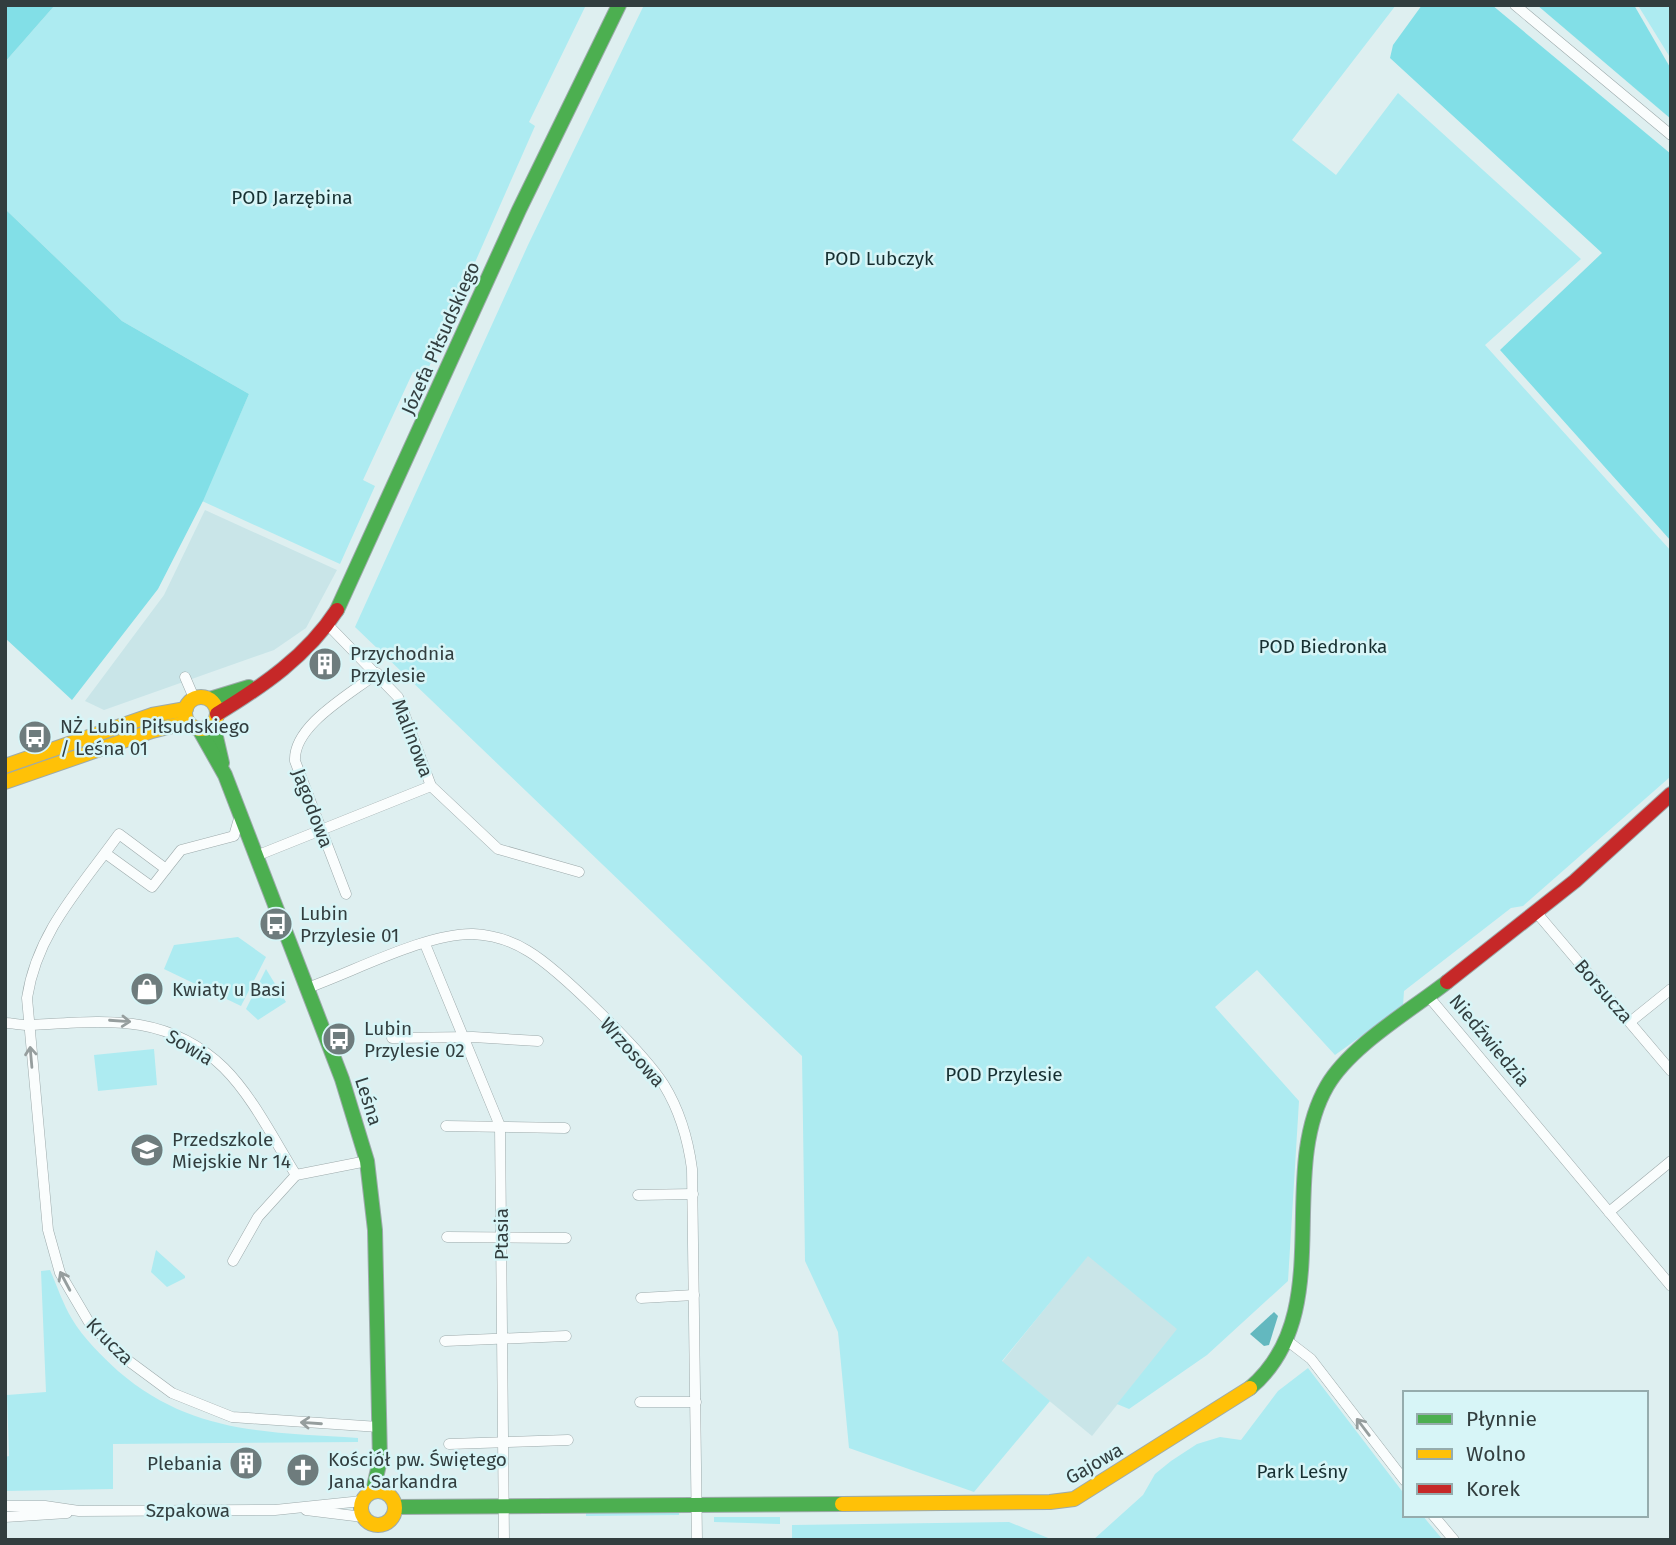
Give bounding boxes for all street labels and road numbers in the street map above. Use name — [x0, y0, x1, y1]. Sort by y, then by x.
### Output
street label: Józefa Piłsudskiego — [396, 258, 485, 418]
street label: Malinowa — [387, 696, 438, 780]
street label: Jagodowa — [287, 765, 338, 851]
street label: Borsucza — [1570, 955, 1638, 1028]
street label: Niedźwiedzia — [1444, 990, 1535, 1091]
street label: Wrzosowa — [595, 1013, 670, 1092]
street label: Sowia — [162, 1024, 217, 1070]
street label: Leśna — [350, 1074, 387, 1128]
street label: Ptasia — [490, 1208, 513, 1260]
street label: Krucza — [81, 1313, 138, 1370]
street label: Gajowa — [1062, 1438, 1127, 1489]
street label: Szpakowa — [146, 1499, 230, 1522]

